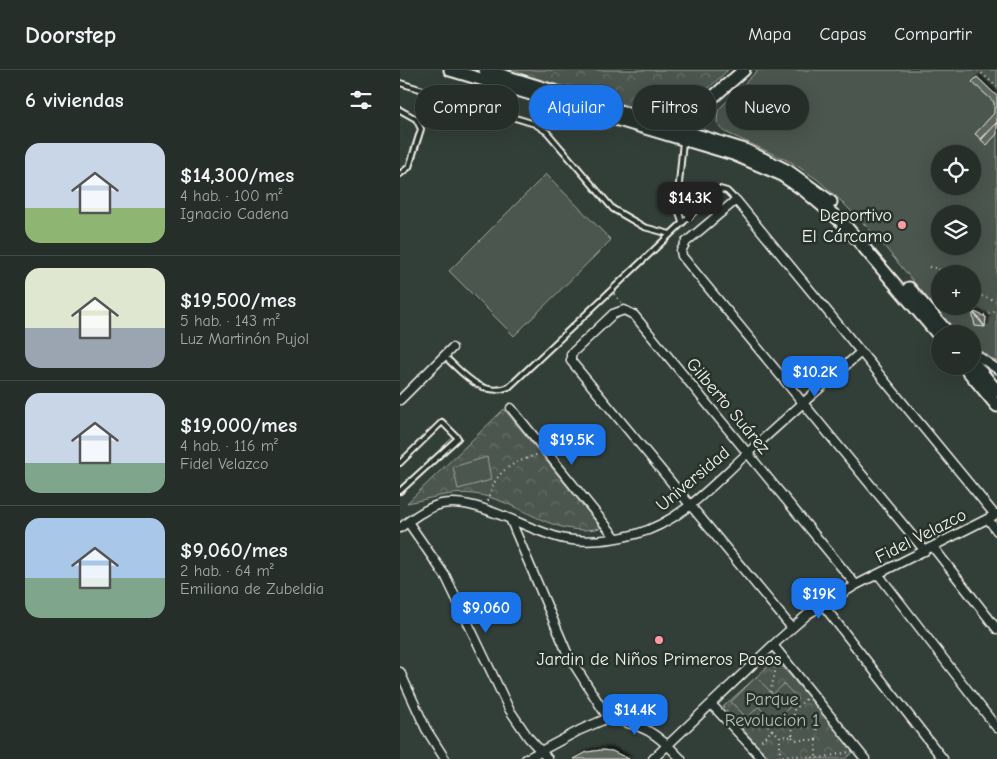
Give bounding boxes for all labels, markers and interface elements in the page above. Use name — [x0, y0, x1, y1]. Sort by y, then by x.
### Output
text: Doorstep — [25, 21, 116, 49]
text: Mapa — [748, 24, 791, 45]
text: Capas — [819, 24, 866, 45]
text: Compartir — [894, 24, 972, 45]
chip: Comprar — [415, 85, 519, 130]
chip: Alquilar — [529, 85, 623, 130]
chip: Filtros — [633, 85, 716, 130]
chip: Nuevo — [726, 85, 809, 130]
icon: filters — [347, 86, 375, 114]
text: 6 viviendas — [25, 88, 124, 112]
map controls — [931, 145, 981, 375]
button: locate — [931, 145, 981, 195]
icon: home — [65, 163, 125, 223]
text: $14,300/mes — [180, 163, 294, 187]
pin: $14.3K — [649, 182, 731, 224]
text: 4 hab. · 100 m² — [180, 187, 282, 205]
text: $14.3K — [668, 189, 712, 207]
text: Ignacio Cadena — [180, 205, 289, 223]
place label: Deportivo El Cárcamo — [802, 205, 892, 247]
button: layers — [931, 205, 981, 255]
marker: Deportivo El Cárcamo — [896, 219, 908, 231]
button: + — [931, 265, 981, 315]
icon: home — [65, 288, 125, 348]
text: $19,500/mes — [180, 288, 296, 312]
text: 5 hab. · 143 m² — [180, 312, 280, 330]
button: − — [931, 325, 981, 375]
text: Luz Martinón Pujol — [180, 330, 309, 348]
street label: Gilberto Suárez — [682, 354, 774, 458]
pin: $10.2K — [774, 356, 856, 398]
text: $10.2K — [793, 363, 837, 381]
icon: home — [65, 413, 125, 473]
text: $19,000/mes — [180, 413, 297, 437]
pin: $19.5K — [531, 424, 613, 466]
text: $19.5K — [550, 431, 594, 449]
text: 4 hab. · 116 m² — [180, 437, 278, 455]
street label: Universidad — [652, 442, 734, 516]
text: Fidel Velazco — [180, 455, 268, 473]
street label: Fidel Velazco — [872, 504, 970, 568]
icon: home — [65, 538, 125, 598]
text: $9,060/mes — [180, 538, 288, 562]
text: 2 hab. · 64 m² — [180, 562, 274, 580]
pin: $19K — [789, 578, 849, 620]
text: Emiliana de Zubeldia — [180, 580, 324, 598]
text: $19K — [802, 585, 836, 603]
pin: $9,060 — [445, 592, 527, 634]
text: $9,060 — [462, 599, 510, 617]
marker: Jardin de Niños Primeros Pasos — [653, 634, 665, 646]
place label: Jardin de Niños Primeros Pasos — [537, 649, 781, 670]
park label: Parque Revolucion 1 — [725, 689, 819, 731]
pin: $14.4K — [594, 694, 676, 736]
text: $14.4K — [614, 701, 656, 719]

